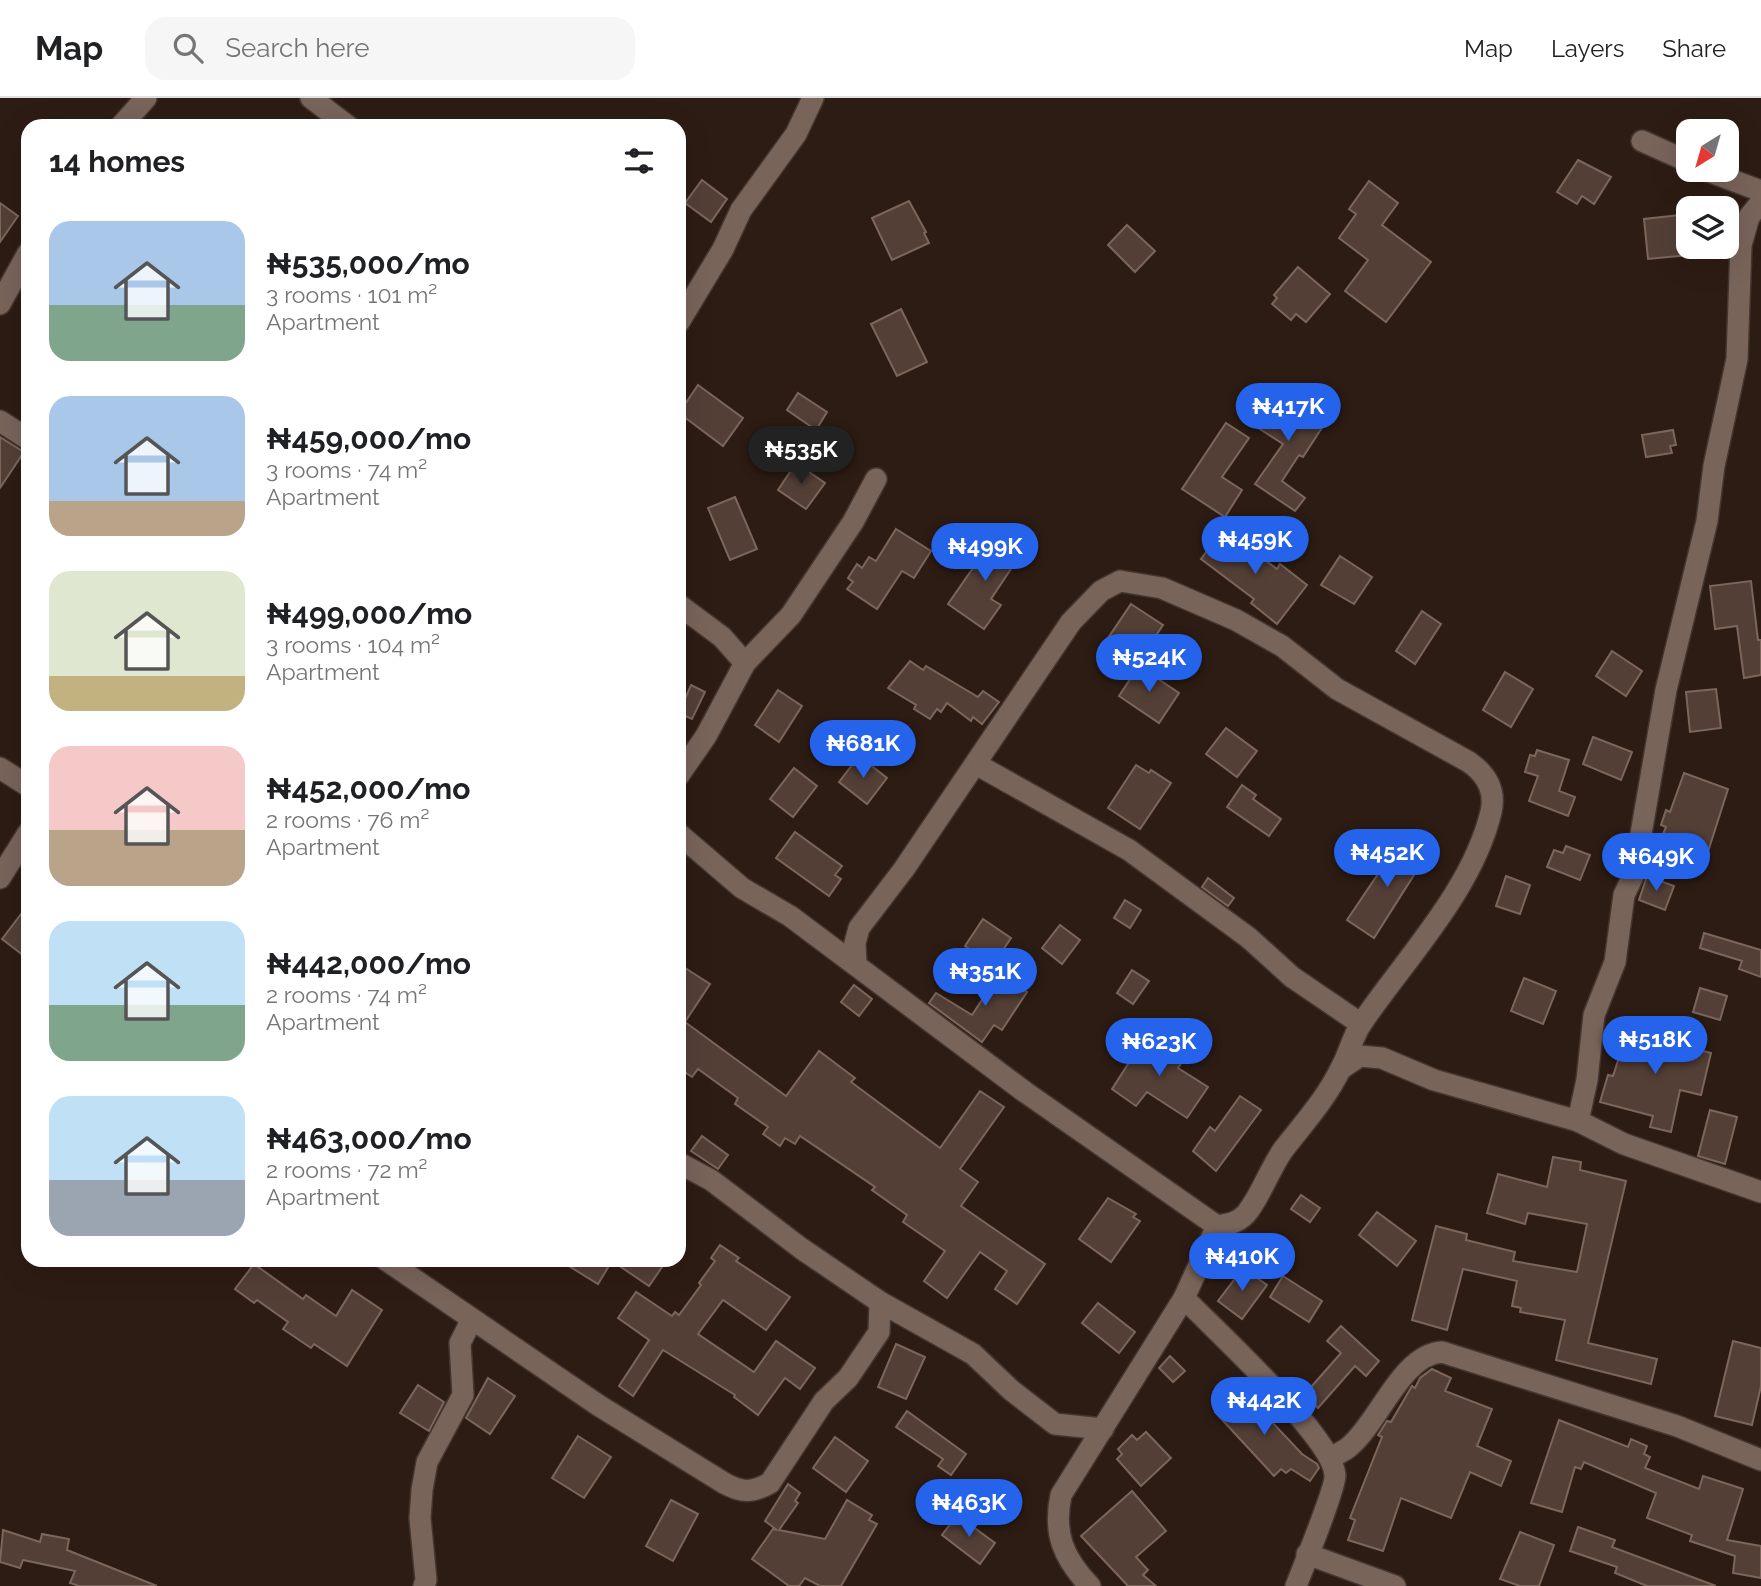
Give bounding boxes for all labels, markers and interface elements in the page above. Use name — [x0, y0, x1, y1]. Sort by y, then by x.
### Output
search box — [145, 17, 635, 80]
text: Map — [35, 29, 103, 68]
icon: search — [169, 29, 207, 67]
text: Search here — [225, 33, 370, 63]
text: Map — [1464, 34, 1513, 63]
text: Layers — [1551, 34, 1624, 63]
text: Share — [1662, 34, 1726, 63]
north arrow — [1676, 119, 1740, 182]
map controls — [1676, 119, 1739, 259]
icon: filters — [620, 142, 658, 180]
text: 14 homes — [49, 144, 185, 179]
button: layers — [1676, 196, 1739, 259]
text: ₦535,000/mo — [266, 246, 470, 281]
icon: home — [105, 249, 189, 333]
text: 3 rooms · 101 m² — [266, 281, 437, 308]
text: Apartment — [266, 308, 380, 335]
pin: ₦417K — [1239, 384, 1337, 443]
text: ₦417K — [1252, 392, 1324, 419]
text: ₦459,000/mo — [266, 421, 471, 456]
icon: home — [105, 424, 189, 508]
pin: ₦535K — [752, 426, 850, 486]
text: ₦535K — [764, 435, 838, 462]
text: 3 rooms · 74 m² — [266, 456, 427, 483]
text: Apartment — [266, 483, 380, 510]
pin: ₦459K — [1206, 517, 1304, 576]
pin: ₦499K — [936, 524, 1034, 583]
text: ₦459K — [1218, 525, 1292, 552]
text: ₦499K — [947, 532, 1023, 559]
text: ₦499,000/mo — [266, 596, 472, 631]
icon: home — [105, 599, 189, 683]
text: 3 rooms · 104 m² — [266, 631, 440, 658]
pin: ₦524K — [1100, 634, 1198, 694]
text: ₦524K — [1112, 643, 1186, 670]
text: Apartment — [266, 658, 380, 685]
pin: ₦681K — [814, 720, 912, 780]
text: ₦681K — [826, 729, 900, 756]
text: ₦452,000/mo — [266, 771, 470, 806]
icon: home — [105, 774, 189, 858]
text: 2 rooms · 76 m² — [266, 806, 429, 833]
pin: ₦452K — [1338, 830, 1436, 889]
text: Apartment — [266, 833, 380, 860]
pin: ₦649K — [1607, 834, 1705, 893]
text: ₦452K — [1350, 838, 1424, 865]
text: ₦649K — [1618, 842, 1694, 869]
text: ₦442,000/mo — [266, 946, 471, 981]
pin: ₦351K — [936, 948, 1034, 1008]
icon: home — [105, 949, 189, 1033]
text: ₦351K — [949, 957, 1021, 984]
text: 2 rooms · 74 m² — [266, 981, 427, 1008]
text: Apartment — [266, 1008, 380, 1035]
pin: ₦518K — [1606, 1016, 1704, 1076]
pin: ₦623K — [1110, 1018, 1208, 1078]
text: ₦518K — [1618, 1025, 1692, 1052]
text: ₦623K — [1122, 1027, 1196, 1054]
text: ₦463,000/mo — [266, 1121, 472, 1156]
icon: home — [105, 1124, 189, 1208]
text: 2 rooms · 72 m² — [266, 1156, 427, 1183]
text: Apartment — [266, 1183, 380, 1210]
pin: ₦410K — [1193, 1234, 1291, 1293]
text: ₦410K — [1205, 1242, 1279, 1269]
pin: ₦442K — [1215, 1378, 1313, 1437]
text: ₦442K — [1227, 1386, 1301, 1413]
pin: ₦463K — [920, 1480, 1018, 1539]
text: ₦463K — [932, 1488, 1007, 1515]

